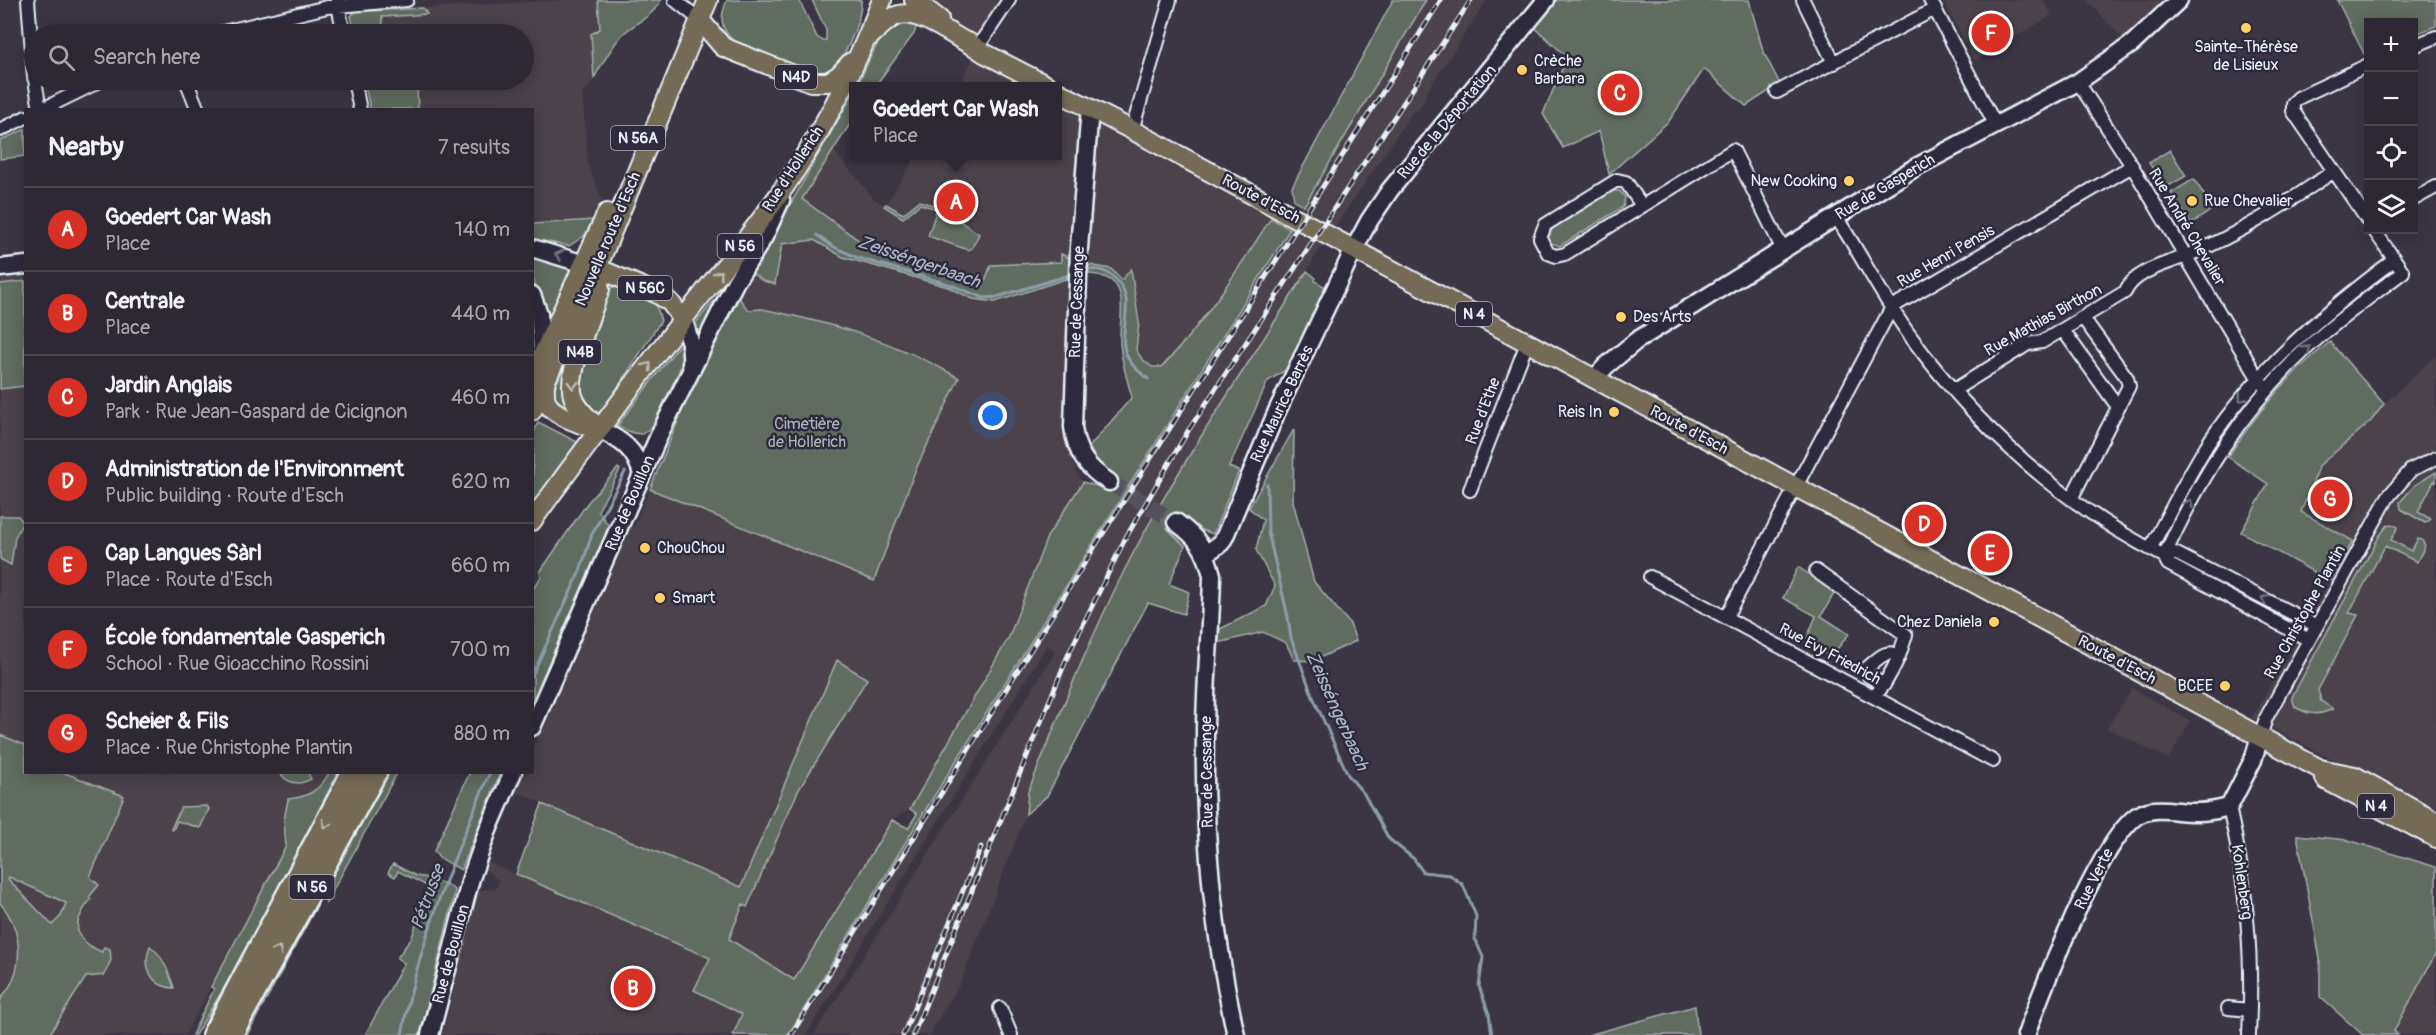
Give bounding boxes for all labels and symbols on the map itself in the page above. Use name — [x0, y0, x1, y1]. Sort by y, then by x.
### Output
pin: F — [1972, 10, 2010, 56]
marker: Sainte-Thérèse de Lisieux — [2239, 21, 2253, 35]
place label: Sainte-Thérèse de Lisieux — [2194, 37, 2298, 75]
place label: Crèche Barbara — [1534, 51, 1585, 89]
street label: Rue de la Déportation — [1393, 61, 1501, 183]
marker: Crèche Barbara — [1515, 63, 1529, 77]
road number: N4D — [775, 65, 817, 89]
pin: C — [1600, 70, 1640, 116]
street label: Rue d'Hollerich — [758, 122, 828, 216]
road number: N 56A — [611, 126, 665, 150]
street label: Rue de Gasperich — [1831, 149, 1939, 225]
street label: Rue André Chevalier — [2144, 164, 2230, 290]
street label: Nouvelle route d'Esch — [571, 169, 645, 309]
street label: Route d'Esch — [1218, 170, 1304, 228]
place label: New Cooking — [1751, 171, 1837, 191]
marker: New Cooking — [1842, 174, 1856, 188]
pin: A — [936, 180, 976, 224]
place label: Rue Chevalier — [2204, 191, 2293, 211]
marker: Rue Chevalier — [2185, 194, 2199, 208]
street label: Rue Henri Pensis — [1894, 220, 1998, 292]
water label: Zeisséngerbaach — [855, 230, 985, 294]
road number: N 56 — [718, 234, 762, 258]
street label: Rue de Cessange — [1065, 246, 1089, 358]
one-way arrow — [554, 249, 564, 262]
one-way arrow — [711, 270, 722, 281]
road number: N 56C — [618, 276, 672, 300]
street label: Rue Mathias Birthon — [1981, 279, 2105, 361]
road number: N 4 — [1456, 302, 1492, 326]
place label: Des Arts — [1633, 307, 1691, 327]
marker: Des Arts — [1614, 310, 1628, 324]
road number: N4B — [559, 340, 601, 364]
street label: Rue Maurice Barrès — [1246, 342, 1318, 466]
one-way arrow — [2300, 345, 2311, 356]
one-way arrow — [640, 361, 651, 372]
street label: Rue d'Ethe — [1461, 375, 1505, 447]
one-way arrow — [567, 381, 579, 390]
one-way arrow — [2239, 391, 2250, 402]
your location — [978, 401, 1007, 430]
street label: Route d'Esch — [1646, 401, 1732, 459]
place label: Reis In — [1558, 402, 1602, 422]
marker: Reis In — [1607, 405, 1621, 419]
park label: Cimetière de Hollerich — [768, 414, 846, 452]
street label: Rue de Bouillon — [601, 452, 659, 554]
pin: G — [2310, 476, 2350, 522]
one-way arrow — [2182, 499, 2194, 510]
pin: D — [1904, 502, 1944, 546]
pin: E — [1970, 530, 2010, 576]
place label: ChouChou — [657, 538, 725, 558]
marker: ChouChou — [638, 541, 652, 555]
street label: Rue Christophe Plantin — [2260, 542, 2350, 682]
place label: Smart — [672, 588, 716, 608]
marker: Smart — [653, 591, 667, 605]
one-way arrow — [2260, 595, 2271, 607]
place label: Chez Daniela — [1897, 612, 1982, 632]
marker: Chez Daniela — [1987, 615, 2001, 629]
street label: Rue Evy Friedrich — [1776, 619, 1884, 689]
street label: Route d'Esch — [2074, 631, 2160, 689]
water label: Zeisséngerbaach — [1301, 648, 1374, 775]
place label: BCEE — [2177, 676, 2213, 696]
marker: BCEE — [2218, 679, 2232, 693]
street label: Rue de Cessange — [1196, 716, 1218, 828]
road number: N 4 — [2358, 794, 2394, 818]
one-way arrow — [322, 818, 333, 828]
street label: Kohlenberg — [2227, 843, 2257, 921]
street label: Rue Verte — [2070, 845, 2118, 913]
water label: Pétrusse — [406, 859, 451, 933]
road number: N 56 — [290, 875, 334, 899]
street label: Rue de Bouillon — [428, 902, 474, 1006]
one-way arrow — [271, 946, 282, 956]
pin: B — [614, 966, 652, 1010]

